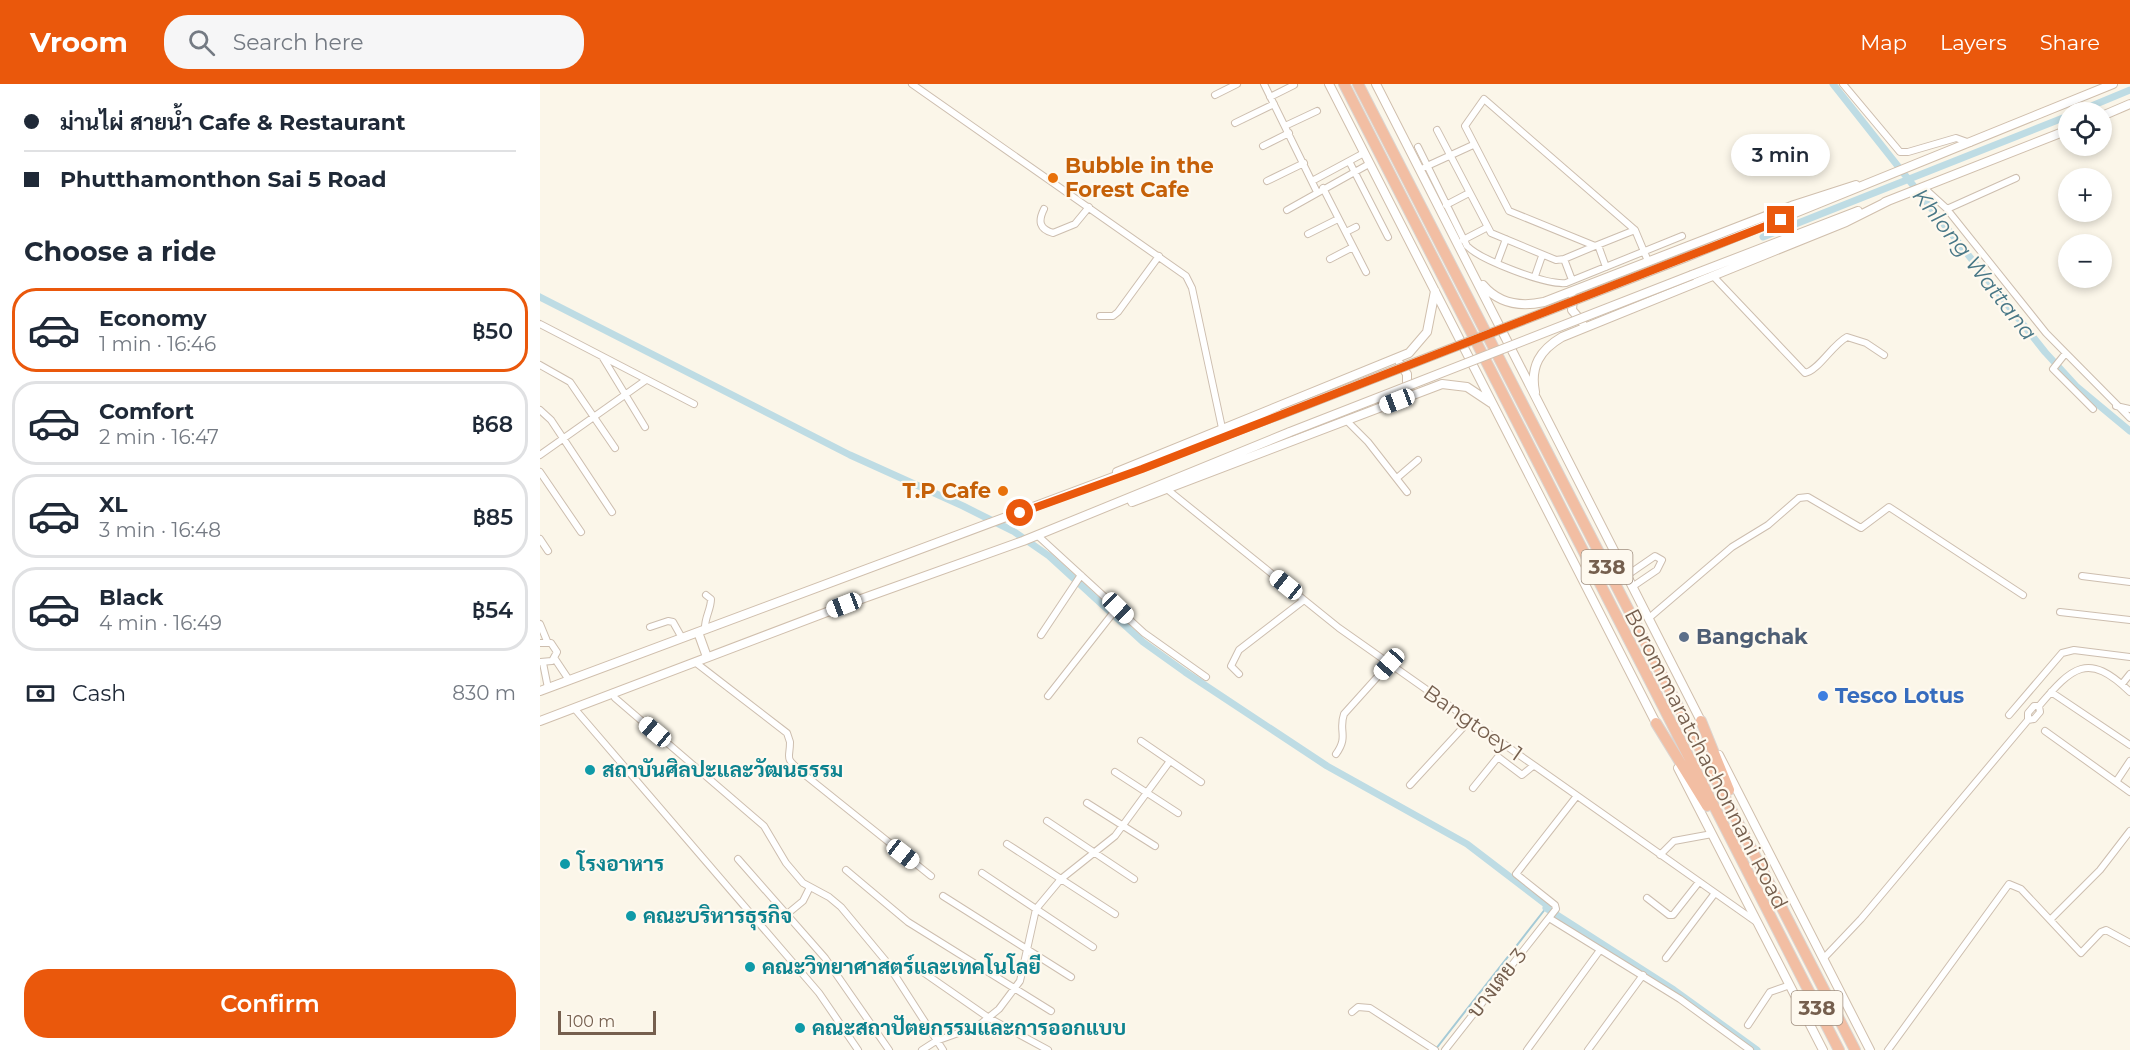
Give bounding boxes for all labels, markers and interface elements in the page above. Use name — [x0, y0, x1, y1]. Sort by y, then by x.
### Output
search box — [164, 15, 584, 69]
text: Vroom — [30, 25, 128, 59]
icon: search — [185, 26, 218, 59]
text: Search here — [233, 29, 364, 56]
text: Map — [1860, 30, 1907, 55]
text: Layers — [1940, 30, 2007, 55]
text: Share — [2040, 30, 2100, 55]
map controls — [2058, 102, 2112, 288]
button: locate — [2058, 102, 2112, 156]
text: ม่านไผ่ สายน้ำ Cafe & Restaurant — [60, 109, 406, 136]
callout: 3 min — [1732, 133, 1830, 175]
text: 3 min — [1752, 143, 1809, 167]
place label: Bubble in the Forest Cafe — [1065, 153, 1214, 202]
text: Phutthamonthon Sai 5 Road — [60, 166, 387, 193]
button: + — [2058, 168, 2112, 222]
marker: Bubble in the Forest Cafe — [1046, 171, 1060, 185]
water label: Khlong Wattana — [1907, 183, 2042, 346]
route end — [1767, 206, 1794, 233]
button: − — [2058, 234, 2112, 288]
text: Choose a ride — [24, 235, 216, 268]
icon: car — [27, 303, 81, 357]
text: Economy — [99, 305, 207, 332]
text: ฿50 — [472, 318, 513, 345]
text: 1 min · 16:46 — [99, 332, 216, 356]
car — [1377, 386, 1417, 416]
icon: car — [27, 396, 81, 450]
text: Comfort — [99, 398, 194, 425]
text: ฿68 — [472, 411, 513, 438]
text: 2 min · 16:47 — [99, 425, 219, 449]
place label: T.P Cafe — [903, 478, 991, 503]
marker: T.P Cafe — [996, 484, 1010, 498]
icon: car — [27, 489, 81, 543]
text: XL — [99, 491, 128, 518]
route start — [1006, 499, 1033, 526]
text: ฿85 — [473, 504, 513, 531]
text: 3 min · 16:48 — [99, 518, 221, 542]
road number: 338 — [1582, 550, 1632, 584]
car — [1266, 567, 1306, 603]
icon: car — [27, 582, 81, 636]
text: Black — [99, 584, 163, 611]
car — [1099, 589, 1137, 627]
car — [824, 590, 864, 620]
text: ฿54 — [472, 597, 513, 624]
street label: Borommaratchachonnani Road — [1620, 604, 1793, 913]
text: 4 min · 16:49 — [99, 611, 222, 635]
place label: Bangchak — [1696, 624, 1808, 649]
marker: Bangchak — [1677, 630, 1691, 644]
car — [1370, 645, 1408, 683]
icon: cash — [24, 677, 57, 710]
street label: Bangtoey 1 — [1419, 679, 1528, 766]
text: Cash — [72, 680, 126, 707]
text: 830 m — [452, 681, 516, 705]
place label: Tesco Lotus — [1835, 683, 1964, 708]
marker: Tesco Lotus — [1816, 689, 1830, 703]
car — [635, 714, 675, 750]
place label: สถาบันศิลปะและวัฒนธรรม — [602, 757, 843, 782]
marker: สถาบันศิลปะและวัฒนธรรม — [583, 763, 597, 777]
car — [883, 836, 923, 872]
place label: โรงอาหาร — [575, 850, 664, 876]
marker: โรงอาหาร — [558, 857, 572, 871]
place label: คณะบริหารธุรกิจ — [643, 903, 792, 931]
marker: คณะบริหารธุรกิจ — [624, 909, 638, 923]
street label: บางเตย 3 — [1462, 943, 1532, 1023]
place label: คณะวิทยาศาสตร์และเทคโนโลยี — [762, 953, 1041, 979]
marker: คณะวิทยาศาสตร์และเทคโนโลยี — [743, 960, 757, 974]
button: Confirm — [24, 969, 516, 1038]
road number: 338 — [1792, 991, 1842, 1025]
scale bar — [558, 1008, 656, 1036]
text: 100 m — [567, 1012, 615, 1031]
place label: คณะสถาปัตยกรรมและการออกแบบ — [812, 1014, 1126, 1040]
marker: คณะสถาปัตยกรรมและการออกแบบ — [793, 1021, 807, 1035]

